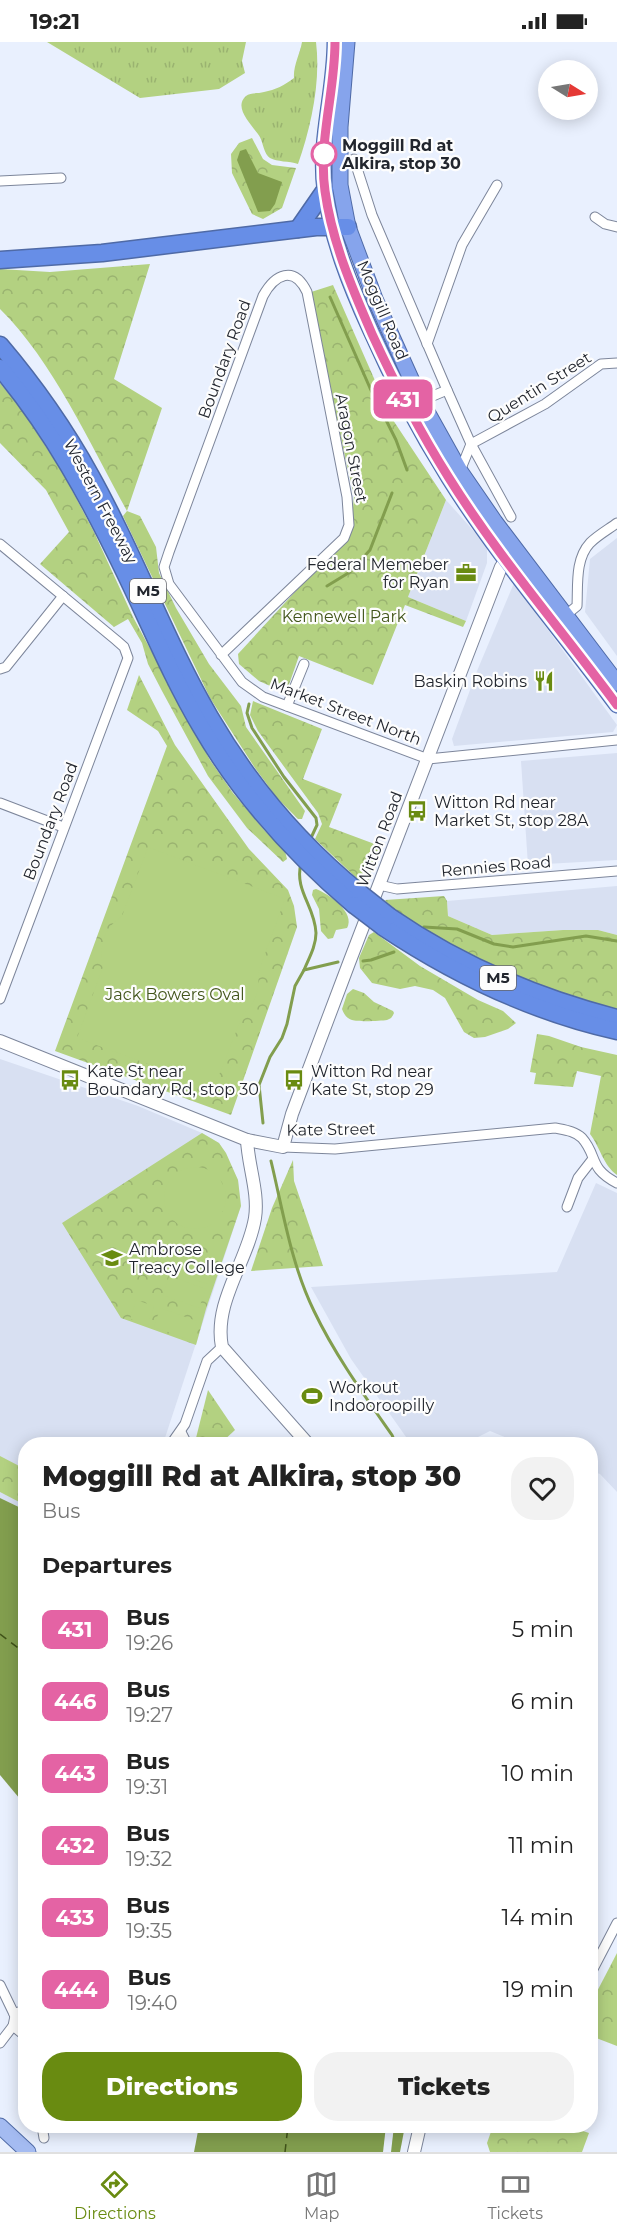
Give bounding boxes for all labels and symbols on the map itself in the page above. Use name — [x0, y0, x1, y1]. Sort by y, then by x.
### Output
north arrow — [538, 60, 598, 120]
place label: Moggill Rd at Alkira, stop 30 — [341, 136, 461, 173]
marker: Moggill Rd at Alkira, stop 30 — [311, 141, 337, 167]
street label: Moggill Road — [353, 258, 412, 363]
street label: Boundary Road — [194, 297, 255, 421]
street label: Quentin Street — [484, 348, 595, 427]
line badge: 431 — [368, 380, 438, 418]
street label: Aragon Street — [332, 392, 372, 505]
street label: Western Freeway — [60, 436, 142, 567]
place label: Federal Memeber for Ryan — [307, 555, 449, 592]
office icon: Federal Memeber for Ryan — [454, 561, 478, 585]
road number: M5 — [130, 579, 166, 603]
park label: Kennewell Park — [282, 607, 407, 626]
restaurant icon: Baskin Robins — [532, 669, 556, 693]
place label: Baskin Robins — [413, 672, 527, 691]
street label: Market Street North — [268, 674, 424, 749]
street label: Boundary Road — [19, 759, 82, 883]
street label: Witton Road — [352, 789, 406, 890]
place label: Witton Rd near Market St, stop 28A — [434, 793, 589, 830]
bus stop icon: Witton Rd near Market St, stop 28A — [405, 799, 429, 823]
street label: Rennies Road — [440, 852, 552, 881]
road number: M5 — [480, 966, 516, 990]
park label: Jack Bowers Oval — [104, 985, 245, 1004]
place label: Kate St near Boundary Rd, stop 30 — [87, 1062, 259, 1099]
place label: Witton Rd near Kate St, stop 29 — [311, 1062, 434, 1099]
bus stop icon: Kate St near Boundary Rd, stop 30 — [58, 1068, 82, 1092]
bus stop icon: Witton Rd near Kate St, stop 29 — [282, 1068, 306, 1092]
street label: Kate Street — [286, 1119, 376, 1140]
place label: Ambrose Treacy College — [129, 1240, 245, 1277]
school or university icon: Ambrose Treacy College — [100, 1246, 124, 1270]
place label: Workout Indooroopilly — [329, 1378, 435, 1415]
sports icon: Workout Indooroopilly — [300, 1384, 324, 1408]

